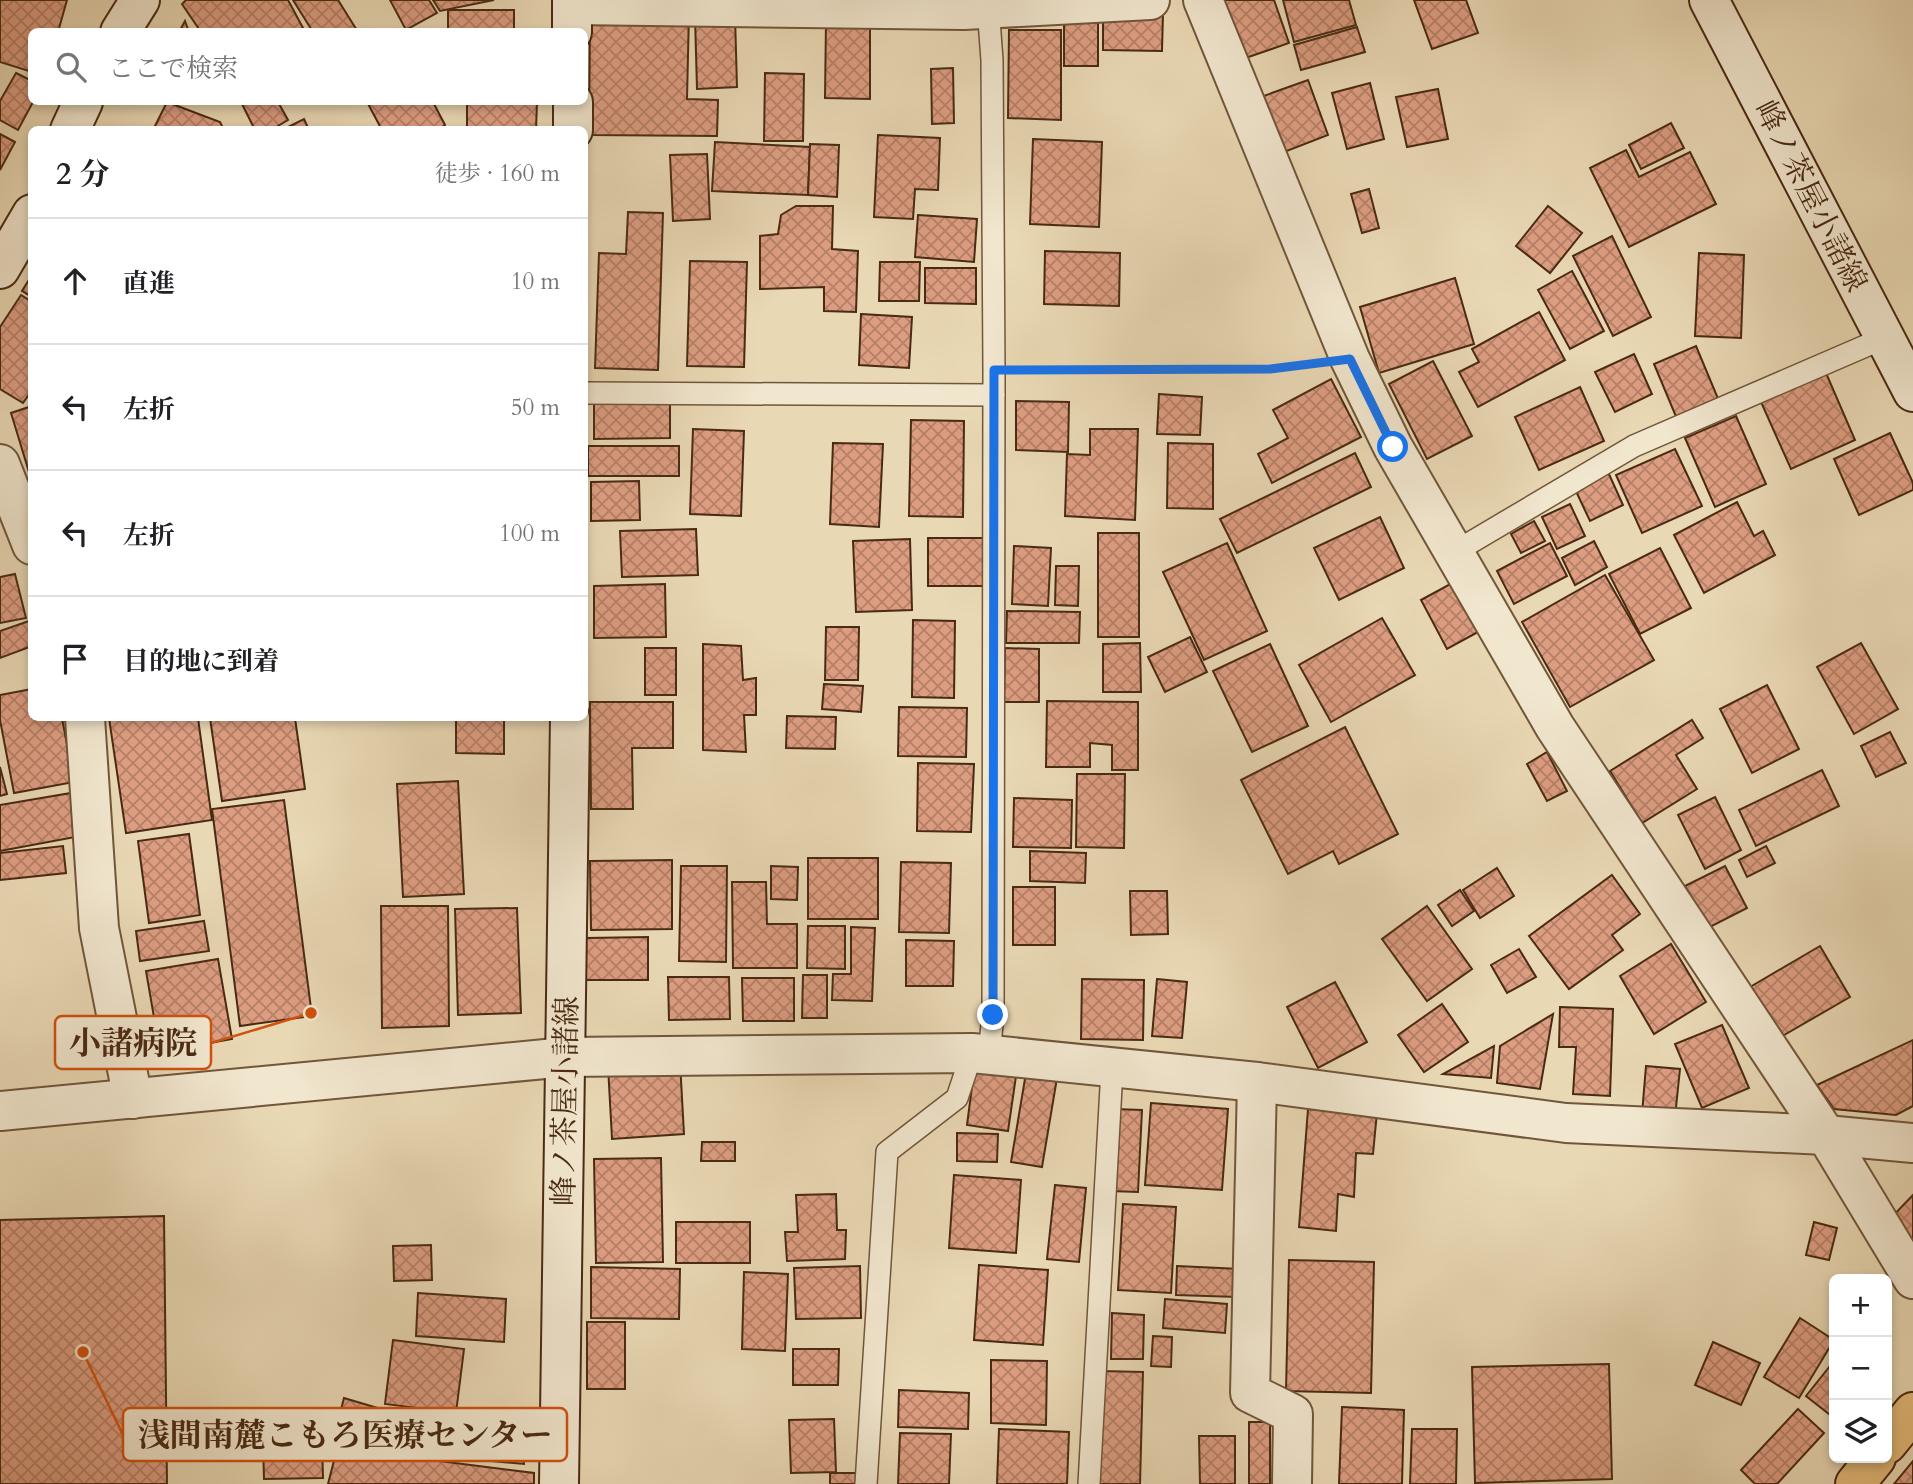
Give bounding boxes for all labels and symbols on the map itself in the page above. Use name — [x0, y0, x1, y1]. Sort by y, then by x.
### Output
street label: 峰ノ茶屋小諸線 — [1745, 93, 1876, 299]
route start — [1377, 431, 1408, 462]
street label: 峰ノ茶屋小諸線 — [543, 996, 588, 1206]
route end — [977, 999, 1008, 1030]
callout: 小諸病院 — [55, 1016, 211, 1069]
text: 小諸病院 — [69, 1022, 197, 1066]
callout: 浅間南麓こもろ医療センター — [123, 1408, 567, 1461]
text: 浅間南麓こもろ医療センター — [138, 1414, 552, 1458]

